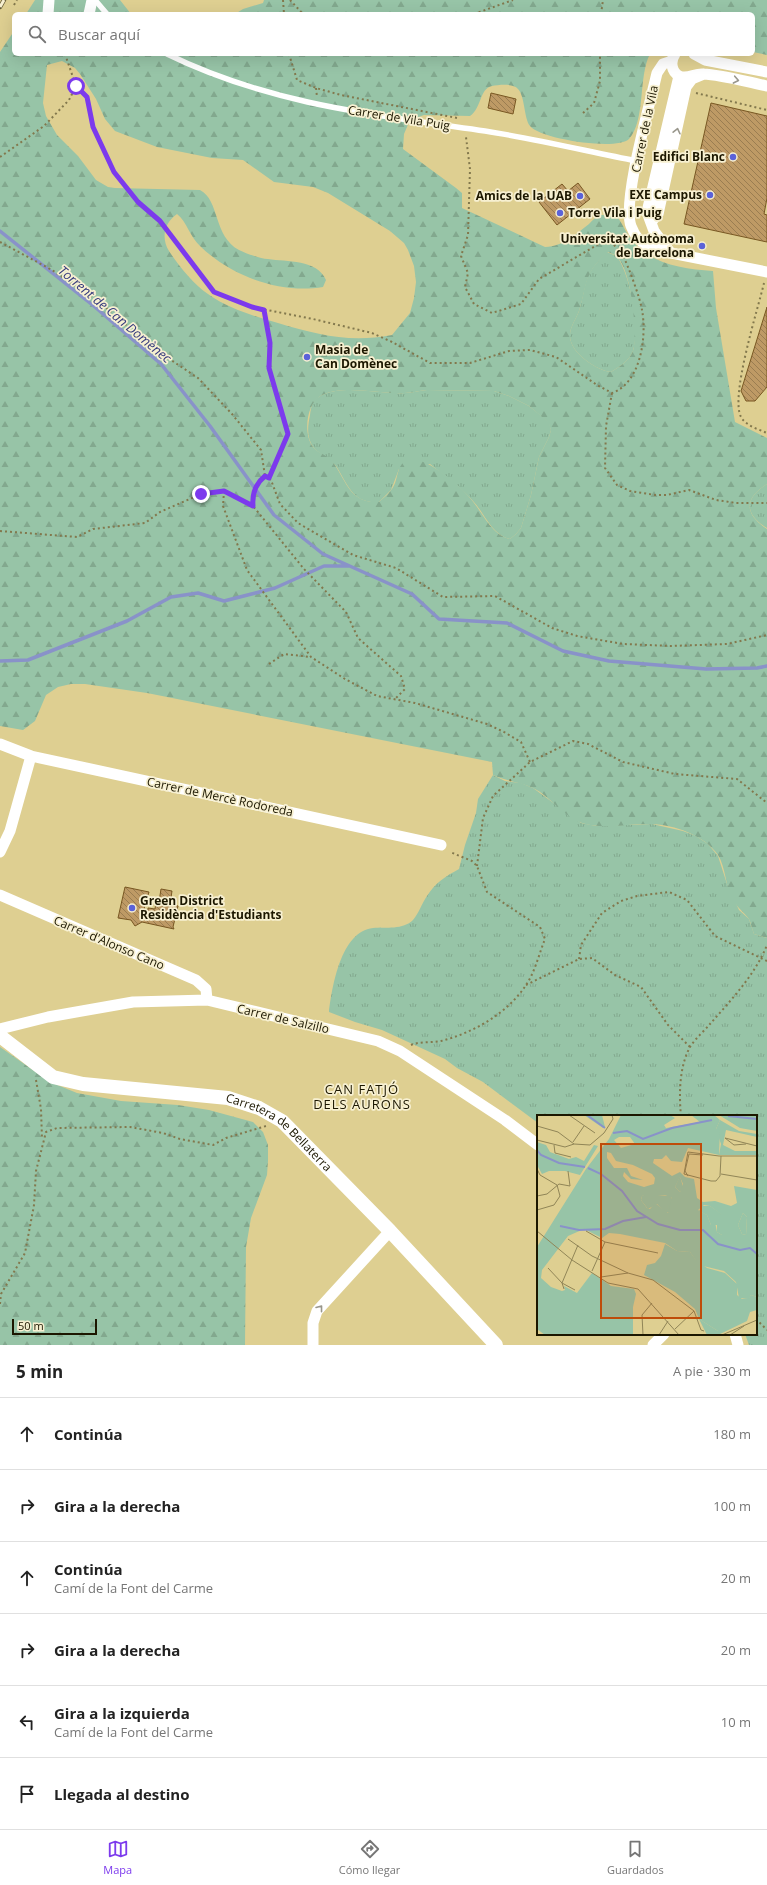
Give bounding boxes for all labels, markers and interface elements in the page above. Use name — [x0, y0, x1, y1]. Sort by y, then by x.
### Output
search box — [12, 12, 755, 56]
icon: search — [26, 23, 48, 45]
text: Buscar aquí — [58, 24, 140, 44]
one-way arrow — [732, 75, 739, 84]
route start — [67, 77, 85, 95]
street label: Carrer de la Vila — [627, 84, 662, 174]
street label: Carrer de Vila Puig — [347, 101, 452, 134]
one-way arrow — [672, 128, 680, 134]
place label: Edifici Blanc — [653, 148, 725, 165]
marker: Edifici Blanc — [728, 152, 738, 162]
place label: EXE Campus — [629, 186, 702, 203]
place label: Amics de la UAB — [476, 187, 572, 204]
marker: EXE Campus — [705, 190, 715, 200]
marker: Amics de la UAB — [575, 191, 585, 201]
place label: Torre Vila i Puig — [568, 204, 662, 221]
marker: Torre Vila i Puig — [555, 208, 565, 218]
place label: Universitat Autònoma de Barcelona — [560, 230, 694, 261]
marker: Universitat Autònoma de Barcelona — [697, 241, 707, 251]
water label: Torrent de Can Domènec — [55, 261, 175, 367]
place label: Masia de Can Domènec — [315, 341, 397, 372]
marker: Masia de Can Domènec — [302, 352, 312, 362]
route end — [192, 485, 210, 503]
street label: Carrer de Mercè Rodoreda — [146, 773, 295, 820]
place label: Green District Residència d'Estudiants — [140, 892, 282, 923]
marker: Green District Residència d'Estudiants — [127, 903, 137, 913]
street label: Carrer d'Alonso Cano — [51, 912, 167, 974]
street label: Carrer de Salzillo — [235, 1000, 331, 1037]
district label: CAN FATJÓ DELS AURONS — [313, 1080, 411, 1113]
street label: Carretera de Bellaterra — [224, 1089, 336, 1175]
inset map — [537, 1115, 757, 1335]
one-way arrow — [316, 1306, 323, 1313]
scale bar — [12, 1317, 97, 1336]
text: 50 m — [18, 1318, 44, 1333]
text: 5 min — [16, 1360, 63, 1383]
text: A pie · 330 m — [673, 1362, 751, 1380]
icon: ahead — [16, 1423, 38, 1445]
text: Continúa — [54, 1424, 123, 1444]
text: 180 m — [713, 1425, 751, 1443]
icon: right — [16, 1495, 38, 1517]
text: Gira a la derecha — [54, 1496, 180, 1516]
text: 100 m — [713, 1497, 751, 1515]
text: Continúa — [54, 1559, 123, 1579]
icon: ahead — [16, 1567, 38, 1589]
text: 20 m — [721, 1569, 751, 1587]
text: Camí de la Font del Carme — [54, 1579, 213, 1597]
icon: right — [16, 1639, 38, 1661]
text: Gira a la derecha — [54, 1640, 180, 1660]
text: 20 m — [721, 1641, 751, 1659]
text: Gira a la izquierda — [54, 1703, 190, 1723]
icon: left — [16, 1711, 38, 1733]
text: 10 m — [721, 1713, 751, 1731]
text: Camí de la Font del Carme — [54, 1723, 213, 1741]
icon: arrive — [16, 1783, 38, 1805]
text: Llegada al destino — [54, 1784, 189, 1804]
tab: Mapa — [103, 1838, 132, 1877]
tab: Cómo llegar — [339, 1838, 400, 1877]
tab: Guardados — [607, 1838, 664, 1877]

